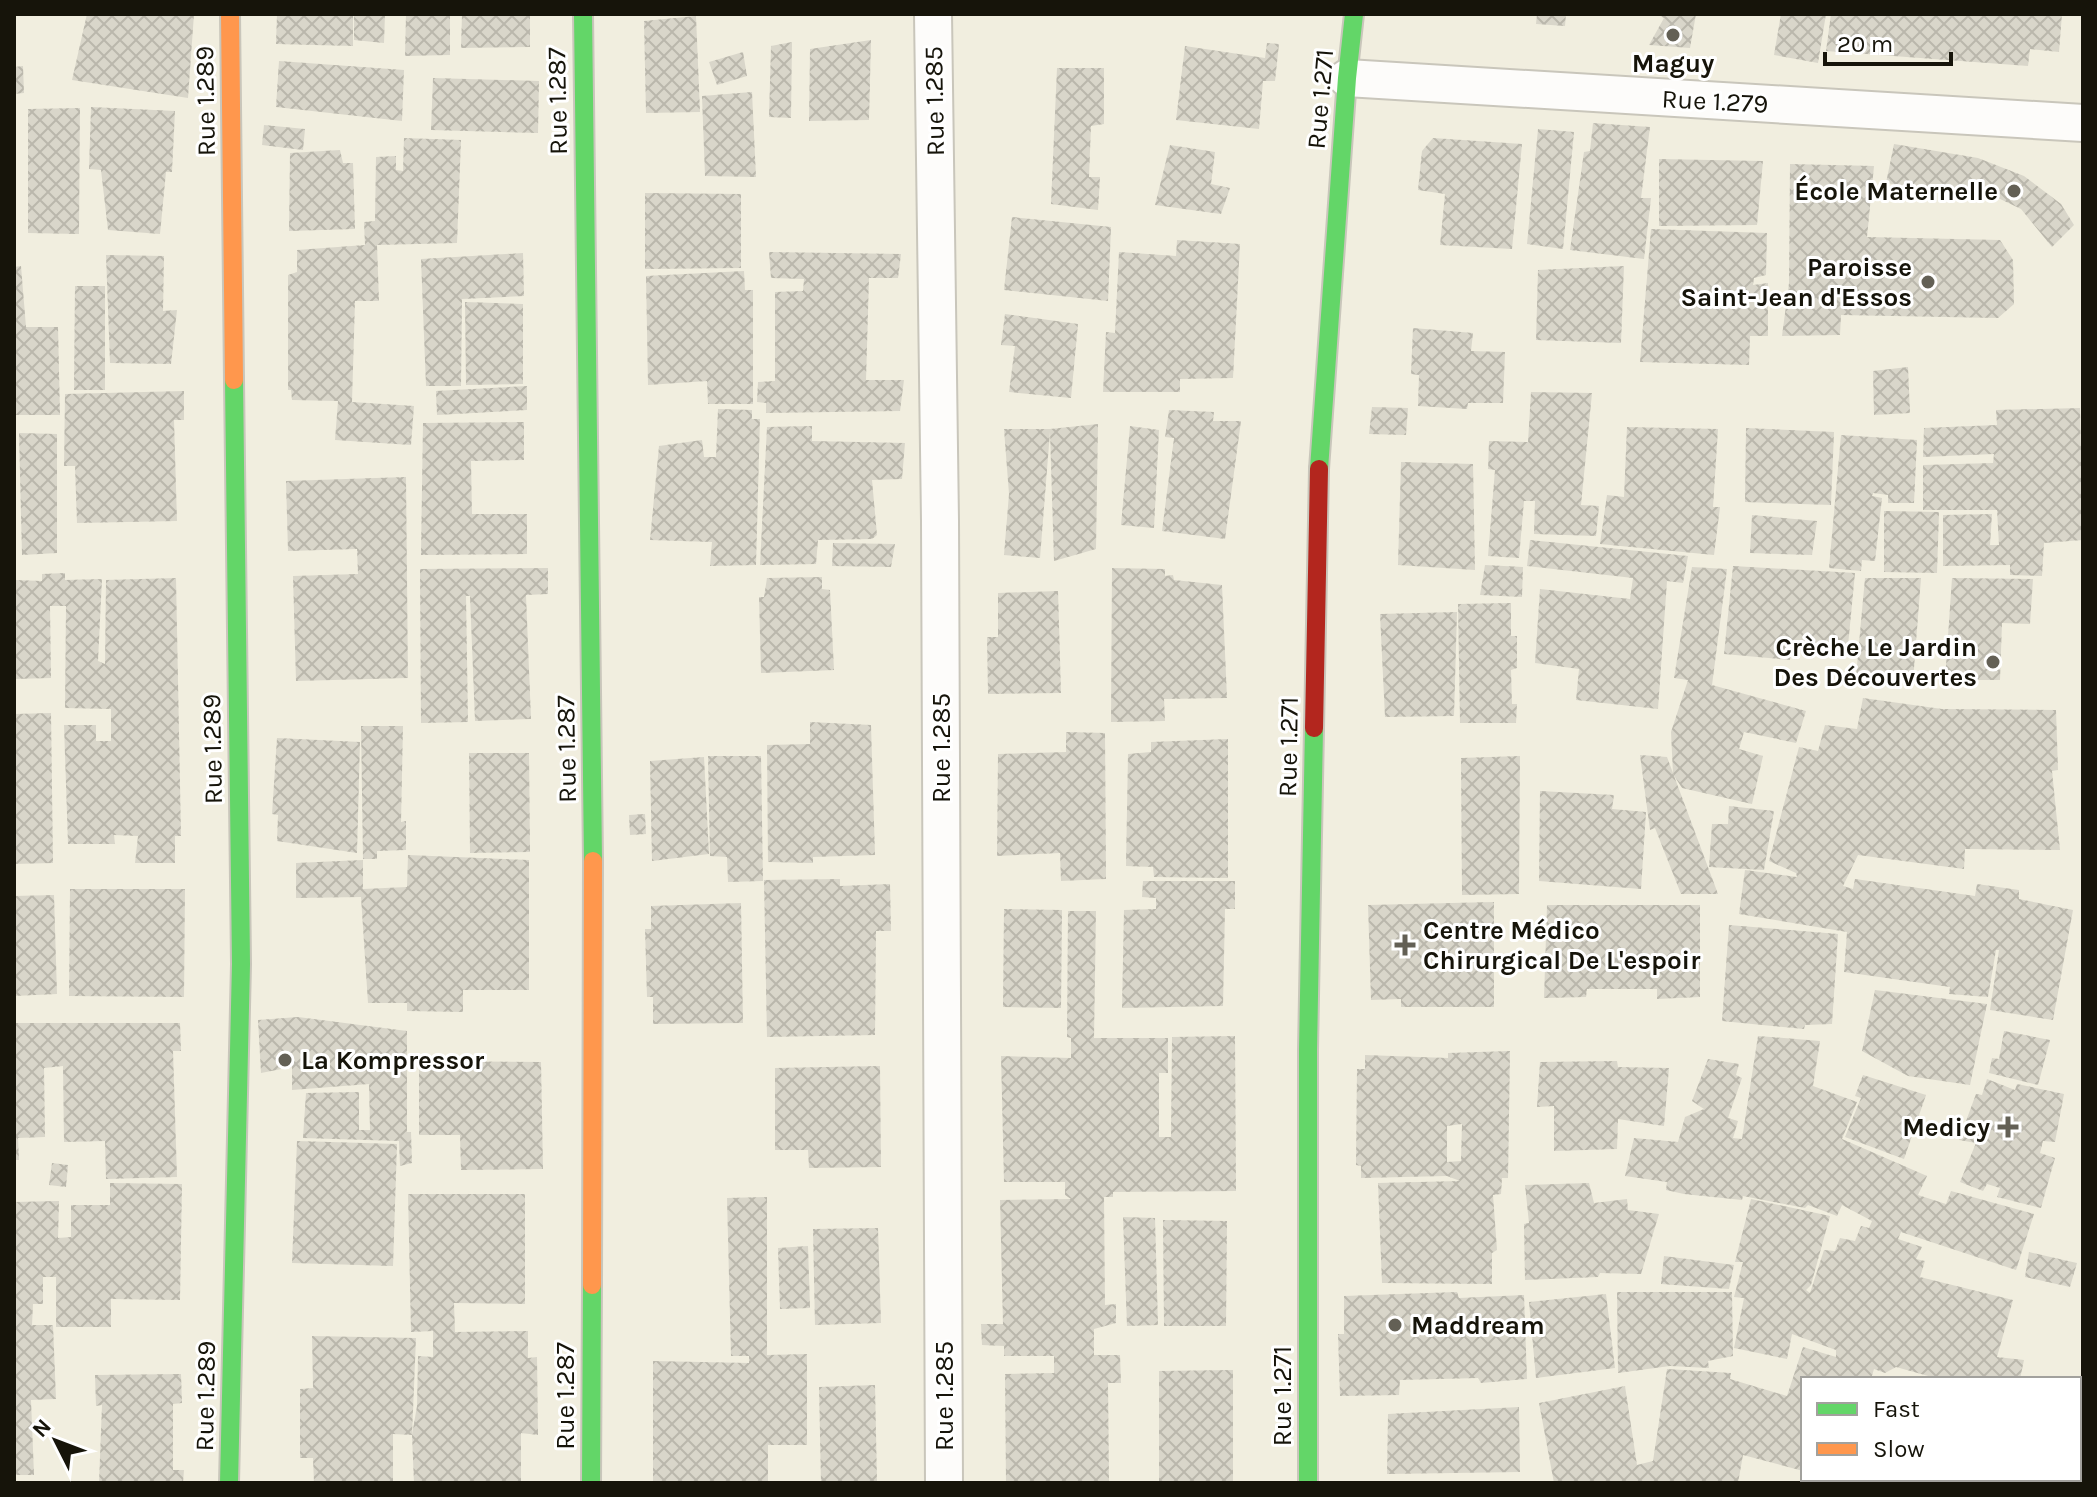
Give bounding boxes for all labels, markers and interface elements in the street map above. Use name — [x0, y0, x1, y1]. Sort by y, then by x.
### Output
scale bar — [1825, 16, 1951, 66]
marker: Maguy — [1664, 26, 1682, 44]
text: 20 m — [1837, 30, 1893, 58]
street label: Rue 1.289 — [189, 45, 222, 157]
street label: Rue 1.285 — [918, 46, 951, 156]
street label: Rue 1.287 — [541, 47, 574, 155]
street label: Rue 1.271 — [1301, 48, 1340, 150]
place label: Maguy — [1632, 48, 1714, 79]
street label: Rue 1.279 — [1661, 83, 1769, 120]
place label: École Maternelle — [1794, 175, 1998, 207]
marker: École Maternelle — [2005, 182, 2023, 200]
place label: Paroisse Saint-Jean d'Essos — [1680, 252, 1912, 313]
marker: Paroisse Saint-Jean d'Essos — [1919, 273, 1937, 291]
place label: Crèche Le Jardin Des Découvertes — [1773, 632, 1977, 693]
marker: Crèche Le Jardin Des Découvertes — [1984, 653, 2002, 671]
street label: Rue 1.289 — [196, 693, 229, 805]
street label: Rue 1.285 — [926, 693, 957, 803]
street label: Rue 1.287 — [550, 695, 583, 803]
street label: Rue 1.271 — [1272, 697, 1305, 797]
place label: Centre Médico Chirurgical De L'espoir — [1423, 915, 1701, 976]
marker: Centre Médico Chirurgical De L'espoir — [1394, 934, 1416, 956]
place label: La Kompressor — [301, 1045, 485, 1076]
marker: La Kompressor — [276, 1051, 294, 1069]
place label: Medicy — [1902, 1112, 1990, 1143]
marker: Medicy — [1997, 1116, 2019, 1138]
place label: Maddream — [1411, 1310, 1545, 1341]
marker: Maddream — [1386, 1316, 1404, 1334]
street label: Rue 1.289 — [189, 1340, 222, 1452]
street label: Rue 1.285 — [929, 1341, 960, 1451]
street label: Rue 1.287 — [550, 1342, 581, 1450]
street label: Rue 1.271 — [1267, 1346, 1298, 1446]
legend — [1801, 1377, 2081, 1481]
text: Fast — [1873, 1395, 1920, 1423]
north arrow — [16, 1401, 96, 1481]
text: N — [27, 1414, 57, 1443]
text: Slow — [1873, 1435, 1925, 1463]

